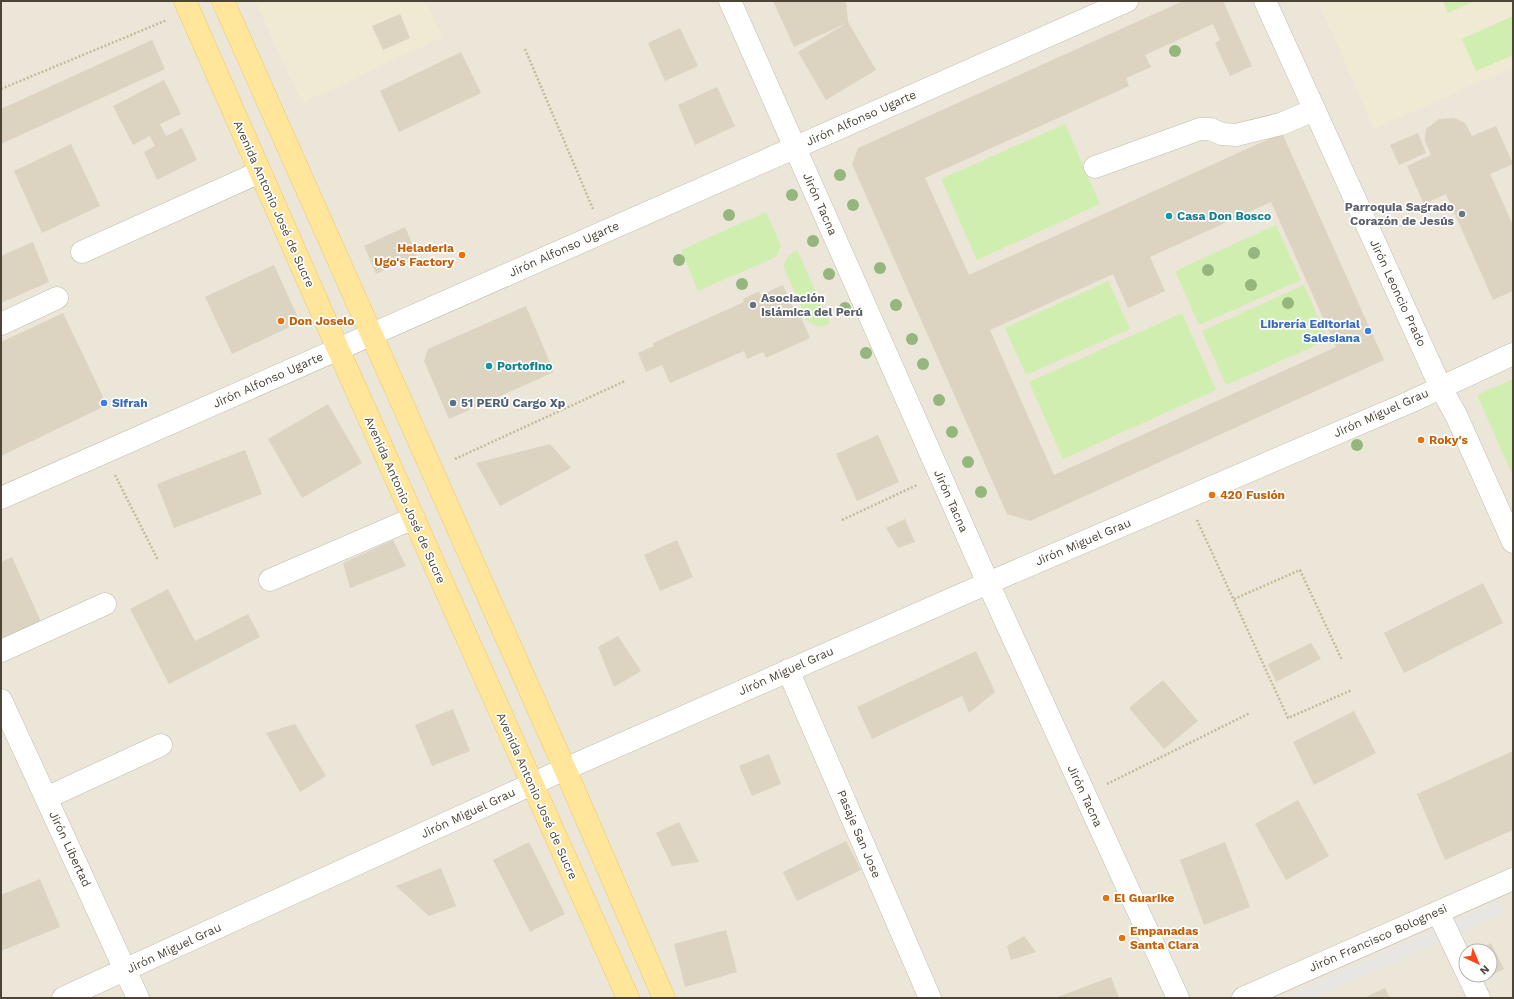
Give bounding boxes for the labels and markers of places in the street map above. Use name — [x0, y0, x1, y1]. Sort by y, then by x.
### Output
place label: Parroquia Sagrado Corazón de Jesús — [1345, 200, 1455, 228]
place label: Casa Don Bosco — [1177, 209, 1271, 223]
marker: Parroquia Sagrado Corazón de Jesús — [1457, 209, 1467, 219]
marker: Casa Don Bosco — [1164, 211, 1174, 221]
place label: Heladeria Ugo's Factory — [374, 241, 454, 269]
marker: Heladeria Ugo's Factory — [457, 250, 467, 260]
place label: Asociación Islámica del Perú — [761, 291, 863, 319]
marker: Asociación Islámica del Perú — [748, 300, 758, 310]
place label: Don Joselo — [289, 314, 354, 328]
marker: Don Joselo — [276, 316, 286, 326]
place label: Librería Editorial Salesiana — [1260, 317, 1360, 345]
marker: Librería Editorial Salesiana — [1363, 326, 1373, 336]
place label: Portofino — [497, 359, 553, 373]
marker: Portofino — [484, 361, 494, 371]
place label: Sifrah — [112, 396, 148, 410]
place label: 51 PERÚ Cargo Xp — [461, 396, 566, 410]
marker: Sifrah — [99, 398, 109, 408]
marker: 51 PERÚ Cargo Xp — [448, 398, 458, 408]
place label: Roky's — [1429, 433, 1469, 447]
marker: Roky's — [1416, 435, 1426, 445]
place label: 420 Fusión — [1220, 488, 1285, 502]
marker: 420 Fusión — [1207, 490, 1217, 500]
place label: El Guarike — [1114, 891, 1175, 905]
marker: El Guarike — [1101, 893, 1111, 903]
place label: Empanadas Santa Clara — [1130, 924, 1199, 952]
marker: Empanadas Santa Clara — [1117, 933, 1127, 943]

